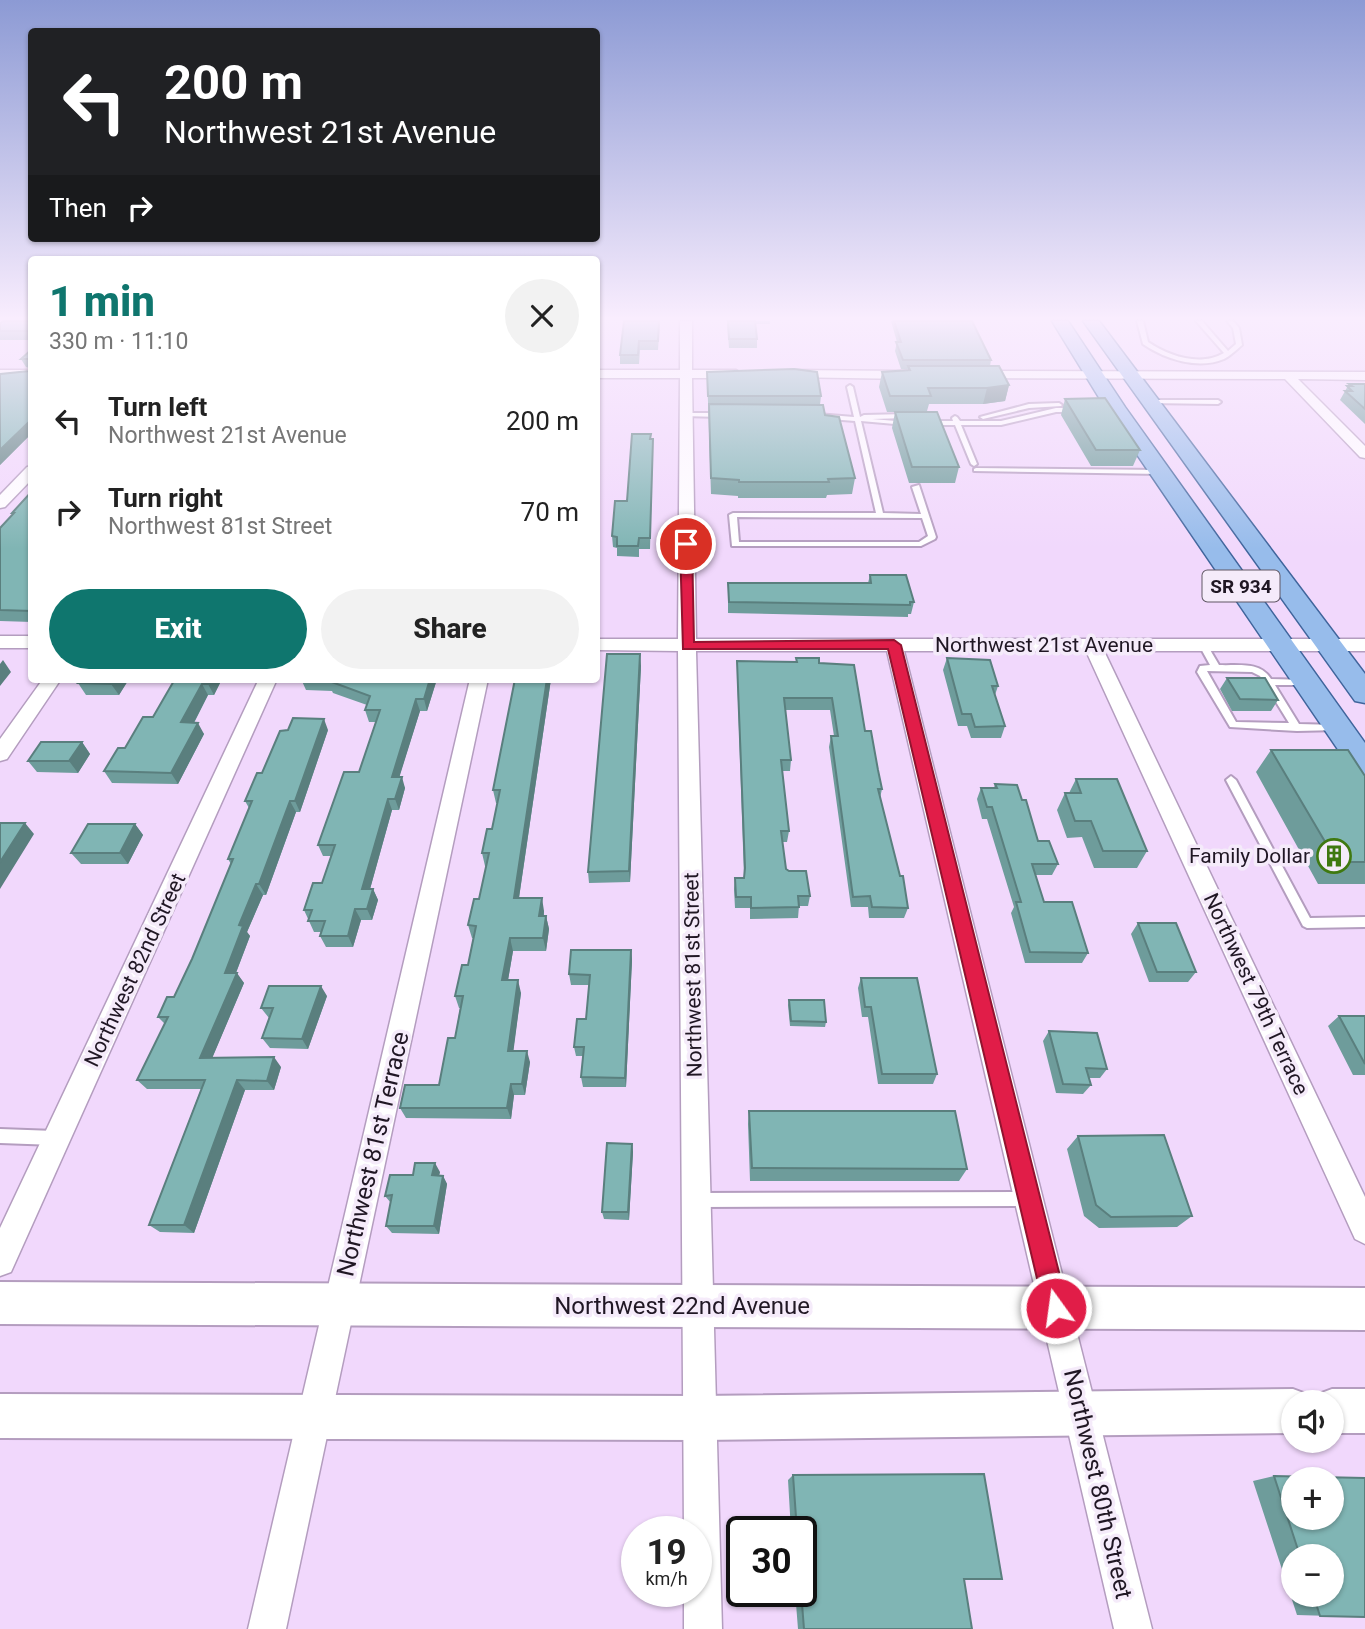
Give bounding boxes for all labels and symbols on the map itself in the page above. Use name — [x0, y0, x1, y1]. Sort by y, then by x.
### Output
pin — [656, 514, 716, 574]
road number: SR 934 — [1202, 570, 1280, 601]
street label: Northwest 21st Avenue — [935, 633, 1153, 657]
building icon: Family Dollar — [1315, 837, 1353, 875]
place label: Family Dollar — [1189, 844, 1310, 868]
street label: Northwest 82nd Street — [80, 869, 190, 1070]
street label: Northwest 81st Street — [679, 872, 707, 1078]
street label: Northwest 79th Terrace — [1199, 889, 1313, 1099]
street label: Northwest 81st Terrace — [331, 1029, 415, 1279]
position arrow — [1019, 1271, 1093, 1345]
street label: Northwest 22nd Avenue — [554, 1292, 810, 1320]
street label: Northwest 80th Street — [1058, 1366, 1138, 1602]
speed limit sign: 30 — [726, 1516, 817, 1607]

